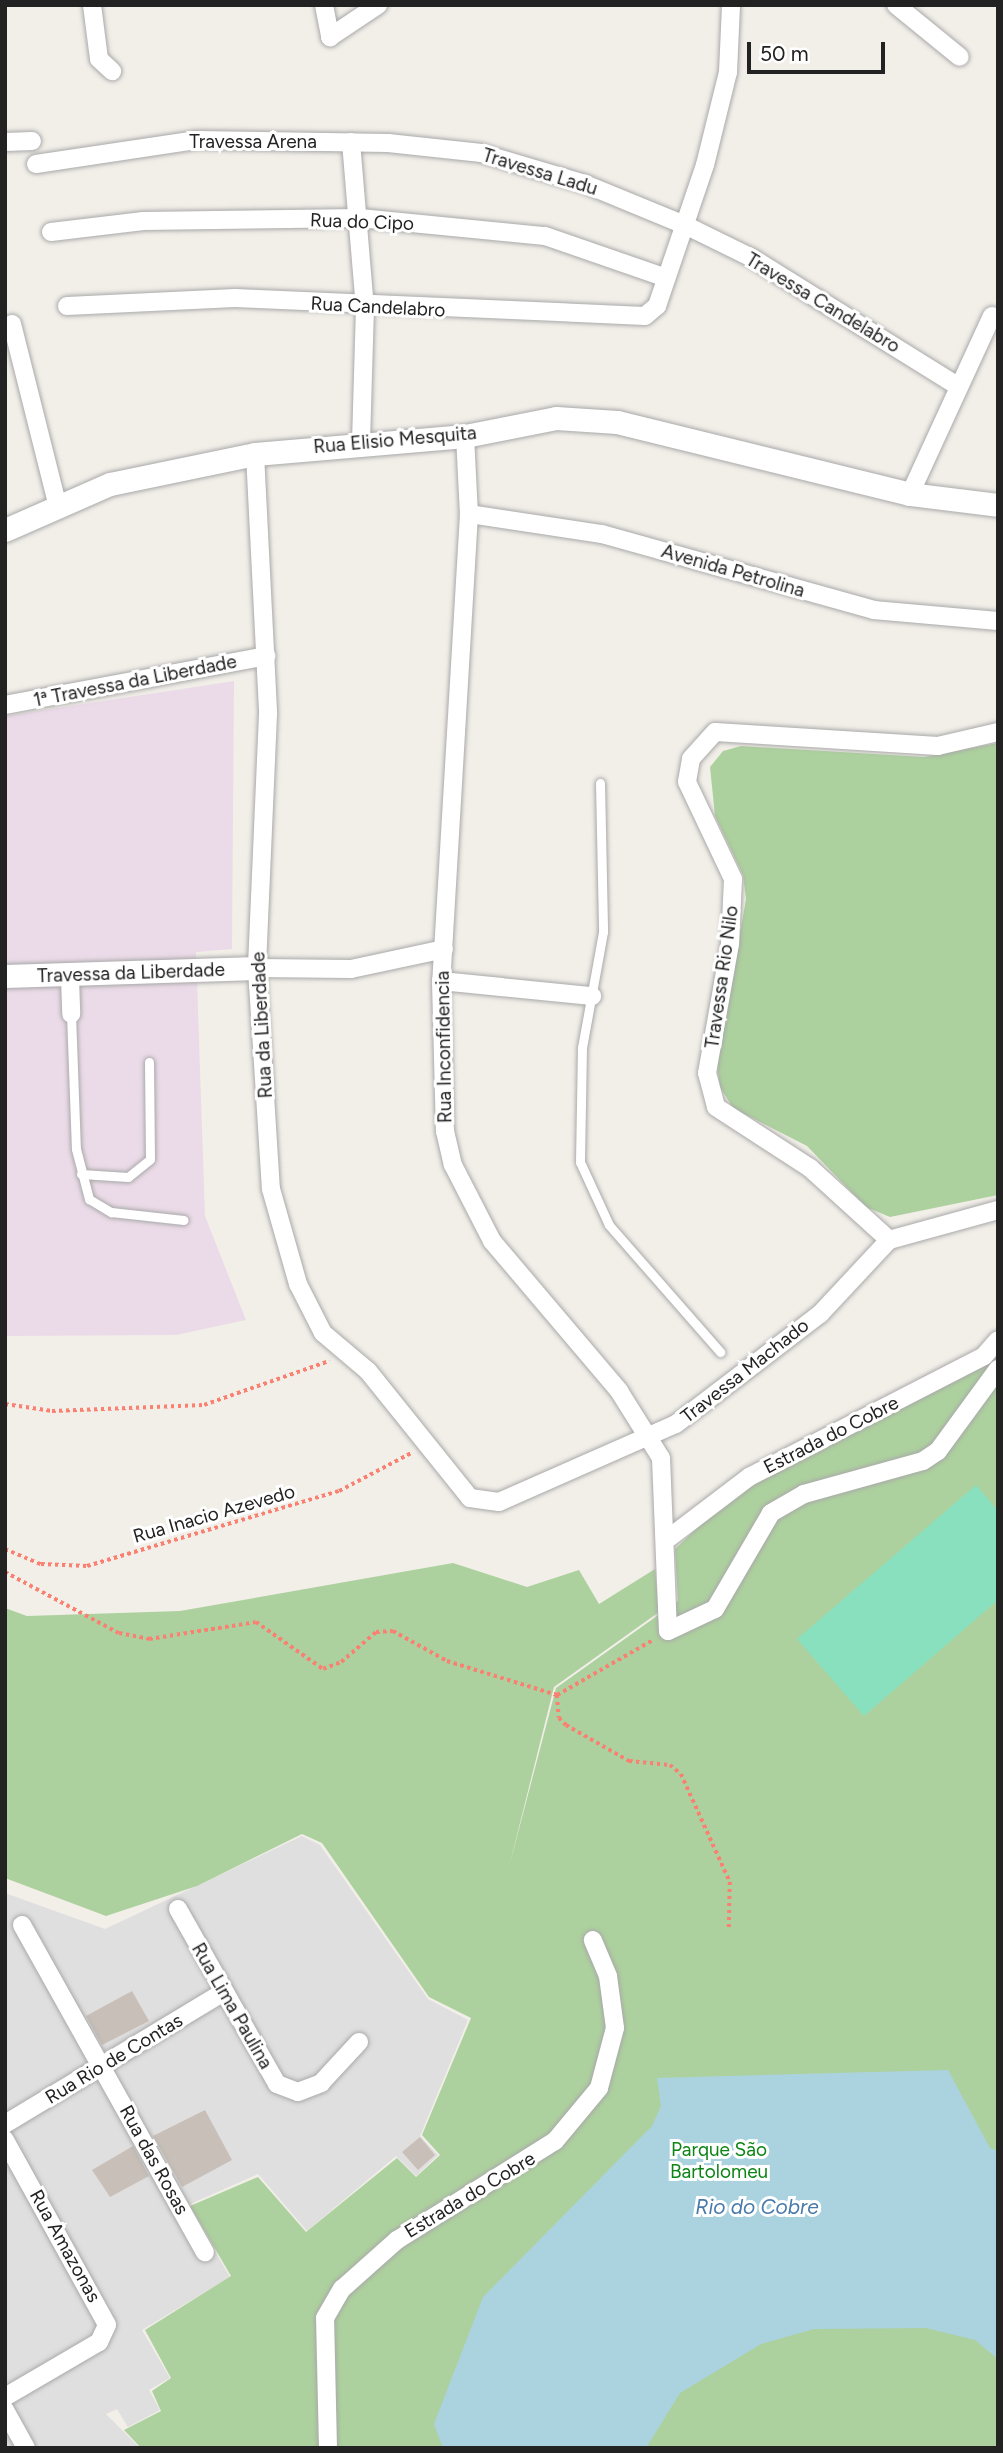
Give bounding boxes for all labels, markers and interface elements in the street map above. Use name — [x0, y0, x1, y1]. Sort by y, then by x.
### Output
scale bar — [751, 28, 889, 72]
text: 50 m — [760, 41, 809, 66]
street label: Travessa Arena — [189, 131, 317, 153]
street label: Travessa Ladu — [480, 144, 600, 200]
street label: Rua do Cipo — [310, 209, 414, 235]
street label: Travessa Candelabro — [742, 248, 904, 358]
street label: Rua Candelabro — [310, 292, 446, 322]
street label: Rua Elisio Mesquita — [312, 422, 478, 458]
street label: Avenida Petrolina — [659, 540, 807, 602]
street label: 1ª Travessa da Liberdade — [31, 650, 239, 712]
street label: Travessa Rio Nilo — [701, 904, 743, 1050]
street label: Rua da Liberdade — [247, 951, 277, 1099]
street label: Travessa da Liberdade — [37, 958, 225, 988]
street label: Rua Inconfidencia — [431, 971, 457, 1123]
street label: Travessa Machado — [676, 1314, 814, 1428]
street label: Estrada do Cobre — [760, 1391, 902, 1479]
street label: Rua Inacio Azevedo — [130, 1480, 298, 1548]
street label: Rua Lima Paulina — [187, 1939, 277, 2073]
street label: Rua Rio de Contas — [41, 2009, 187, 2109]
street label: Rua das Rosas — [115, 2101, 193, 2219]
park label: Parque São Bartolomeu — [670, 2139, 768, 2183]
street label: Estrada do Cobre — [401, 2147, 539, 2243]
street label: Rua Amazonas — [25, 2186, 105, 2306]
water label: Rio do Cobre — [695, 2194, 819, 2220]

